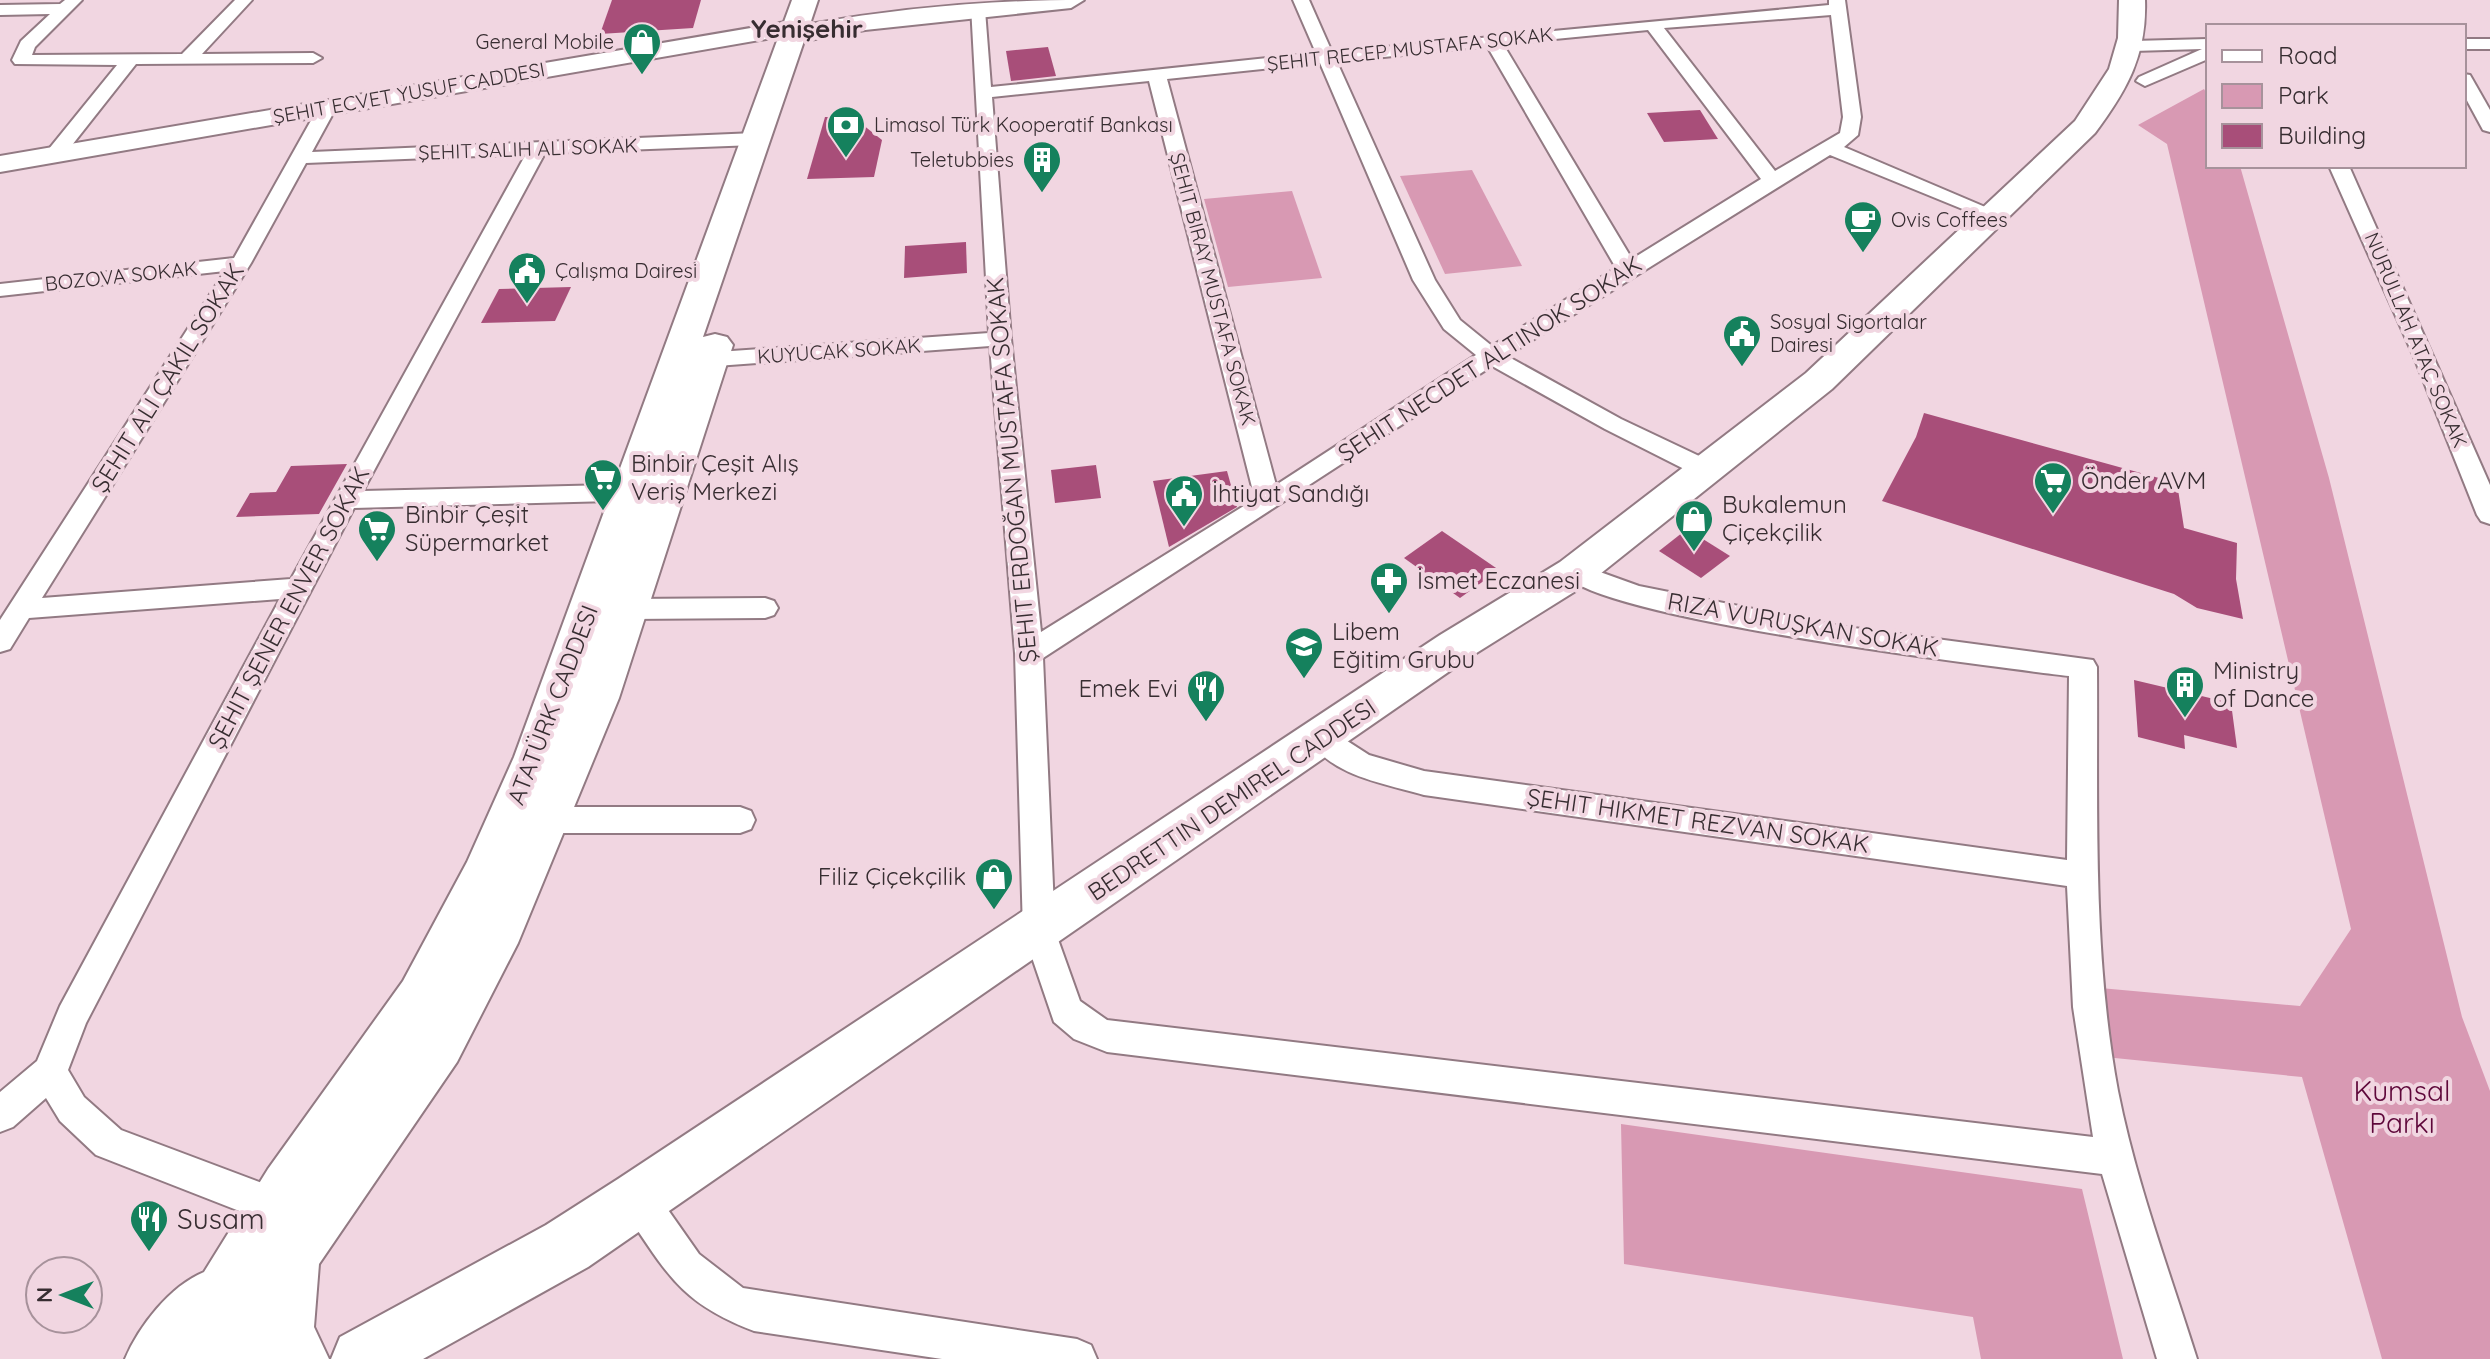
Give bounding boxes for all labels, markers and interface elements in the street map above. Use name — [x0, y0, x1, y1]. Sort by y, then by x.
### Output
district label: Yenişehir — [751, 12, 863, 45]
shop icon: General Mobile — [621, 21, 663, 76]
street label: ŞEHIT RECEP MUSTAFA SOKAK — [1266, 21, 1554, 76]
legend — [2206, 24, 2466, 168]
place label: General Mobile — [476, 29, 614, 54]
text: Road — [2278, 40, 2338, 70]
street label: ŞEHIT ECVET YUSUF CADDESI — [271, 56, 547, 129]
text: Park — [2278, 80, 2329, 110]
bank icon: Limasol Türk Kooperatif Bankası — [825, 104, 867, 159]
place label: Limasol Türk Kooperatif Bankası — [874, 112, 1173, 137]
text: Building — [2278, 120, 2366, 150]
street label: ŞEHIT SALIH ALI SOKAK — [418, 132, 638, 165]
building icon: Teletubbies — [1021, 139, 1063, 194]
place label: Teletubbies — [910, 147, 1014, 172]
street label: ŞEHIT BIRAY MUSTAFA SOKAK — [1165, 150, 1262, 428]
cafe icon: Ovis Coffees — [1842, 199, 1884, 254]
place label: Ovis Coffees — [1891, 207, 2008, 232]
street label: NURULLAH ATAÇ SOKAK — [2360, 228, 2473, 451]
street label: ŞEHIT NECDET ALTINOK SOKAK — [1332, 249, 1647, 468]
public building icon: Çalışma Dairesi — [506, 250, 548, 305]
street label: BOZOVA SOKAK — [43, 255, 199, 296]
street label: ŞEHIT ALI ÇAKIL SOKAK — [84, 257, 250, 498]
place label: Çalışma Dairesi — [555, 258, 697, 283]
street label: ŞEHIT ERDOĞAN MUSTAFA SOKAK — [979, 276, 1043, 664]
place label: Sosyal Sigortalar Dairesi — [1770, 309, 1927, 357]
public building icon: Sosyal Sigortalar Dairesi — [1721, 313, 1763, 368]
street label: KUYUCAK SOKAK — [756, 332, 922, 369]
place label: Binbir Çeşit Alış Veriş Merkezi — [631, 448, 799, 506]
supermarket icon: Binbir Çeşit Alış Veriş Merkezi — [582, 457, 624, 512]
supermarket icon: Önder AVM — [2032, 460, 2074, 515]
street label: ŞEHIT ŞENER ENVER SOKAK — [201, 461, 375, 754]
place label: Önder AVM — [2081, 465, 2206, 495]
public building icon: İhtiyat Sandığı — [1163, 473, 1205, 528]
place label: İhtiyat Sandığı — [1212, 478, 1369, 508]
place label: Bukalemun Çiçekçilik — [1722, 489, 1847, 547]
shop icon: Bukalemun Çiçekçilik — [1673, 498, 1715, 553]
place label: Binbir Çeşit Süpermarket — [405, 499, 549, 557]
supermarket icon: Binbir Çeşit Süpermarket — [356, 508, 398, 563]
pharmacy icon: İsmet Eczanesi — [1368, 560, 1410, 615]
place label: İsmet Eczanesi — [1417, 565, 1580, 595]
street label: RIZA VURUŞKAN SOKAK — [1665, 585, 1941, 663]
street label: ATATÜRK CADDESI — [500, 601, 604, 809]
place label: Libem Eğitim Grubu — [1332, 616, 1475, 674]
school or university icon: Libem Eğitim Grubu — [1283, 625, 1325, 680]
place label: Ministry of Dance — [2213, 655, 2314, 713]
building icon: Ministry of Dance — [2164, 664, 2206, 719]
restaurant icon: Emek Evi — [1185, 668, 1227, 723]
place label: Emek Evi — [1078, 673, 1178, 703]
street label: BEDRETTIN DEMIREL CADDESI — [1082, 692, 1381, 907]
street label: ŞEHIT HIKMET REZVAN SOKAK — [1525, 781, 1871, 859]
shop icon: Filiz Çiçekçilik — [973, 856, 1015, 911]
place label: Filiz Çiçekçilik — [818, 861, 966, 891]
park label: Kumsal Parkı — [2354, 1073, 2450, 1140]
restaurant icon: Susam — [128, 1198, 170, 1253]
place label: Susam — [177, 1201, 265, 1236]
north arrow — [24, 1255, 104, 1335]
text: N — [30, 1287, 58, 1303]

